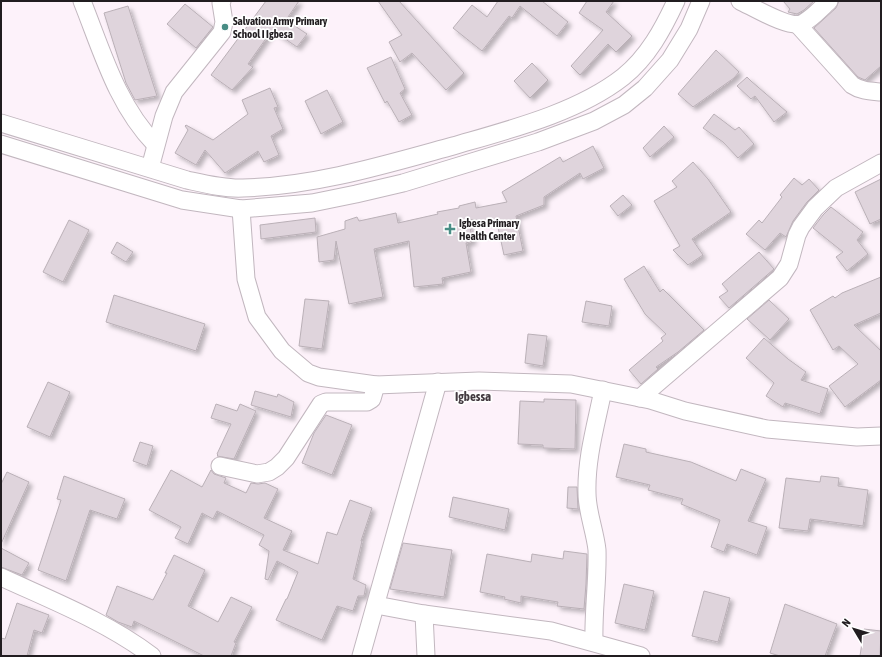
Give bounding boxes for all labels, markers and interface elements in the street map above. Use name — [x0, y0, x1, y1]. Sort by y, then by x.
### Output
place label: Salvation Army Primary School I Igbesa — [233, 15, 328, 40]
marker: Salvation Army Primary School I Igbesa — [220, 22, 230, 32]
place label: Igbesa Primary Health Center — [459, 217, 520, 242]
marker: Igbesa Primary Health Center — [444, 223, 456, 235]
district label: Igbessa — [455, 389, 491, 404]
north arrow — [834, 609, 874, 649]
text: N — [839, 617, 853, 629]

